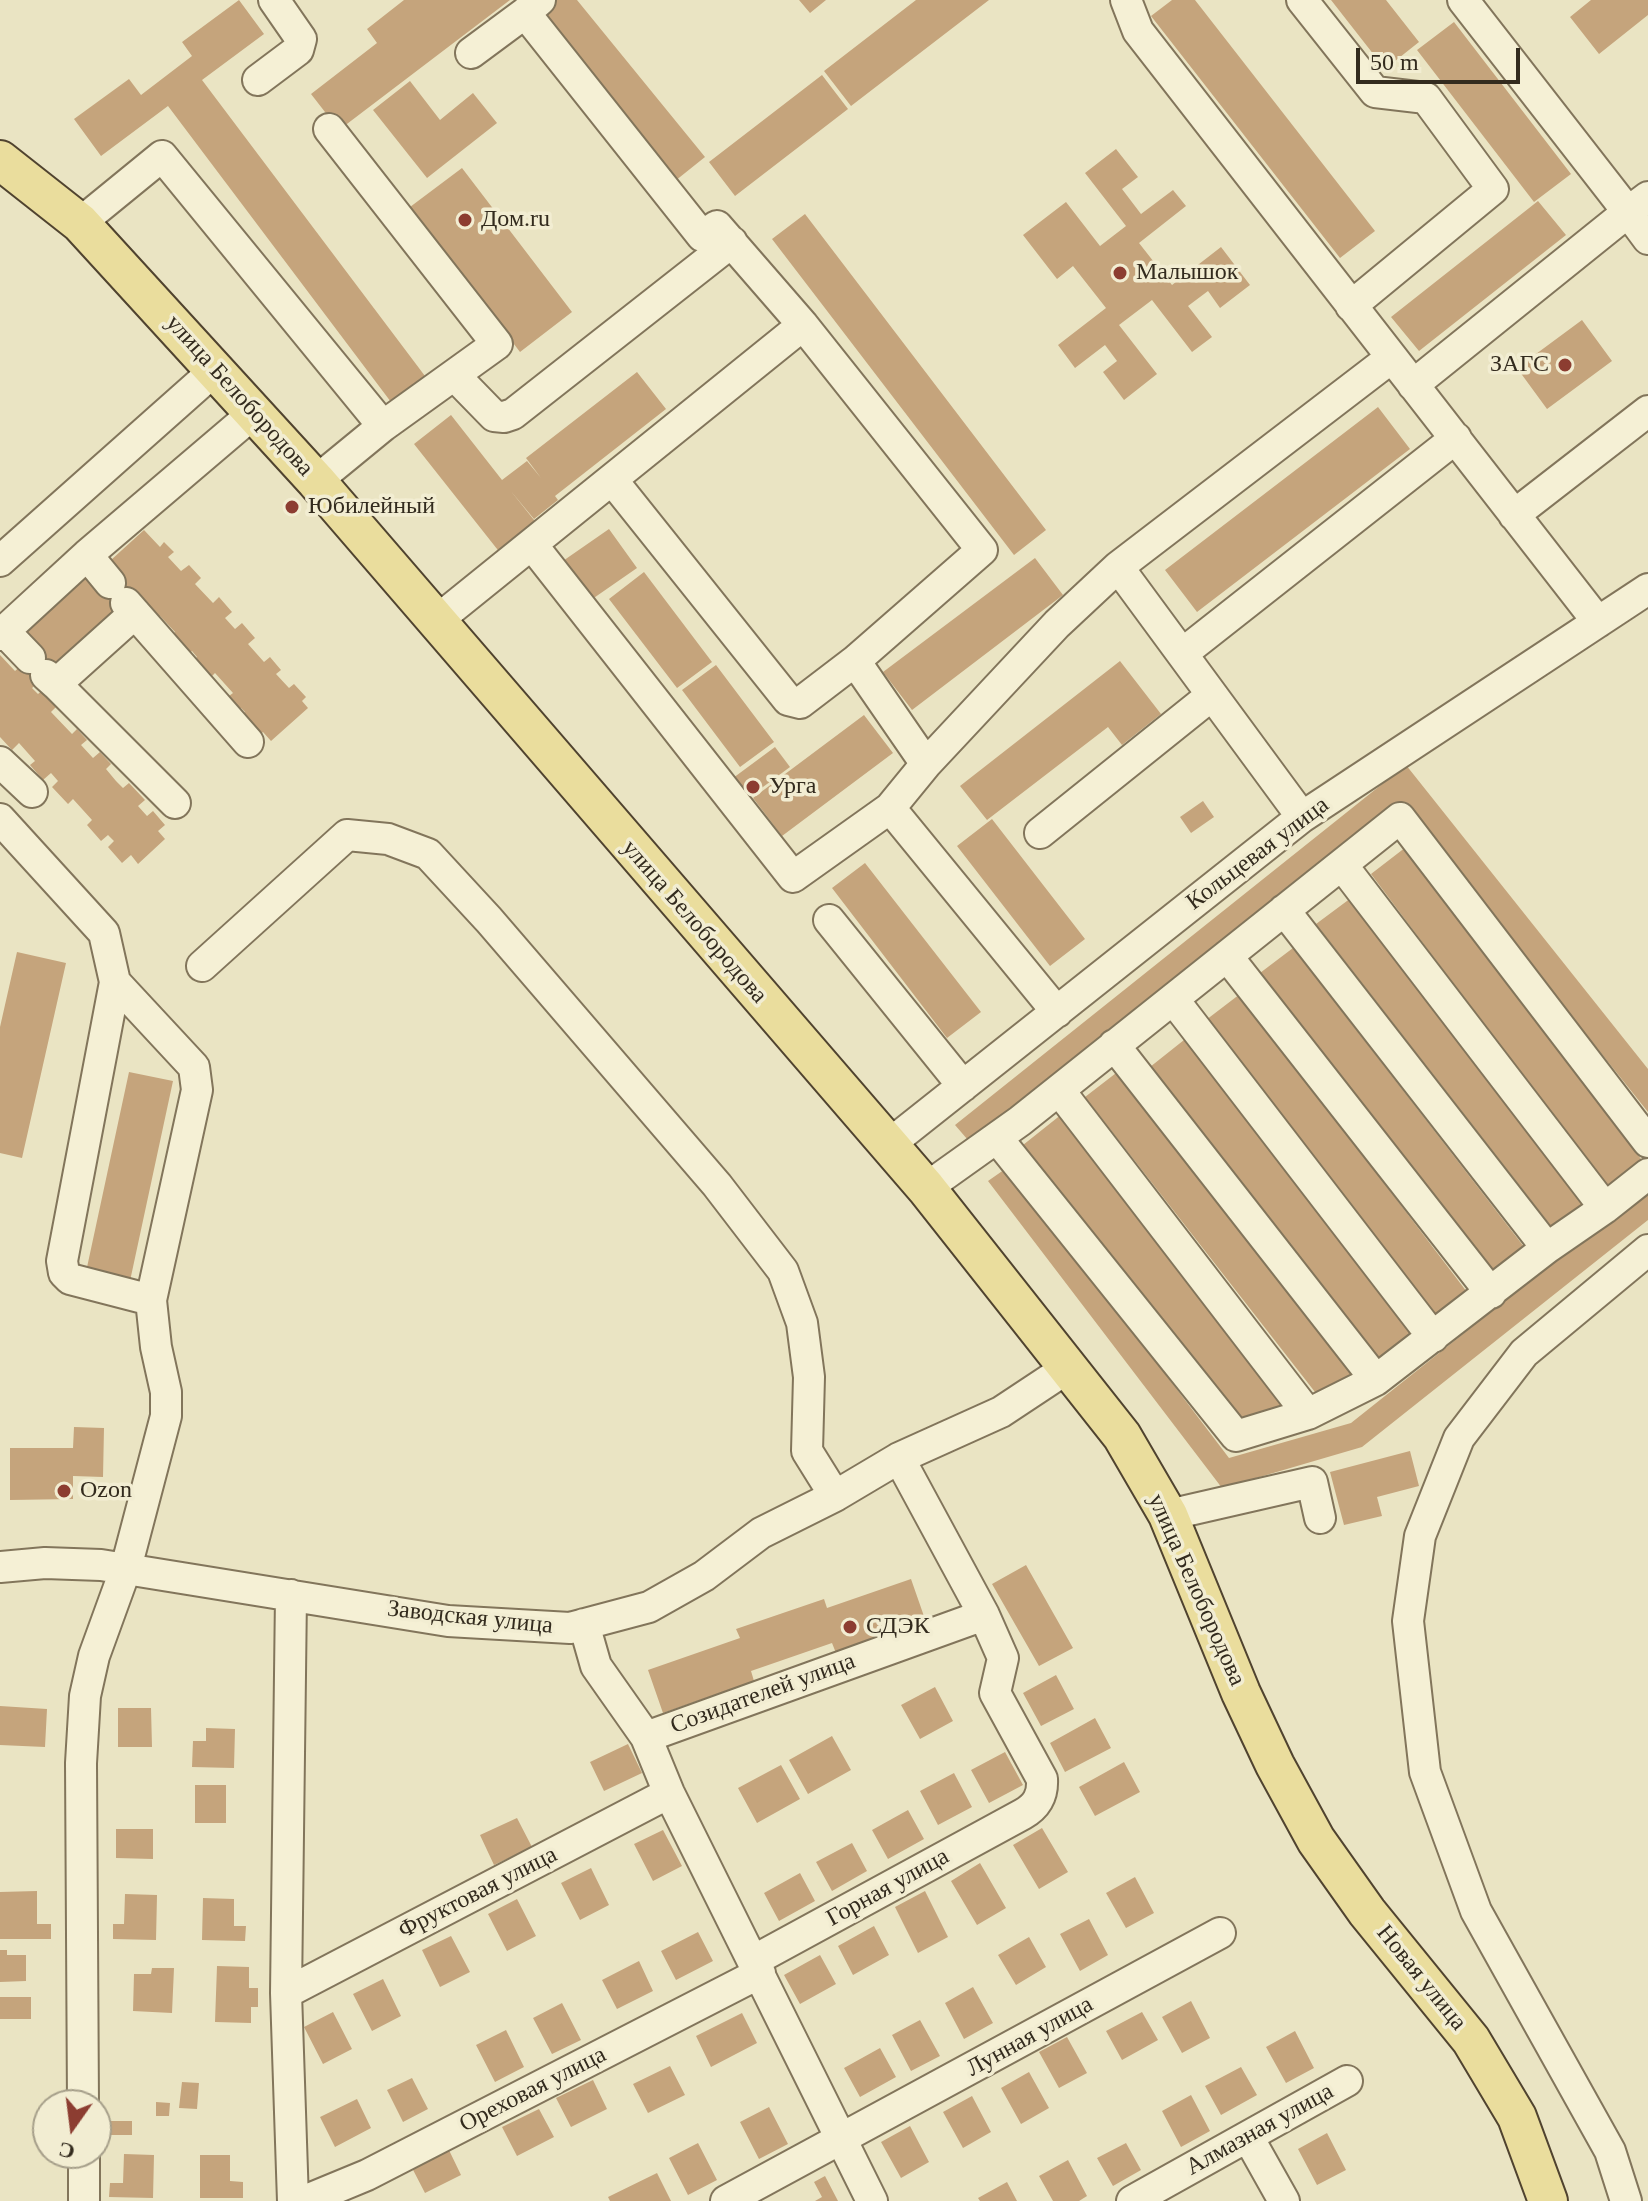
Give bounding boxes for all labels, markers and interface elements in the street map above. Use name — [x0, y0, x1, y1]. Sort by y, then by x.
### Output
scale bar — [1360, 32, 1524, 82]
text: 50 m — [1370, 49, 1419, 75]
place label: Дом.ru — [481, 206, 550, 234]
marker: Дом.ru — [456, 211, 474, 229]
place label: Малышок — [1136, 259, 1238, 287]
marker: Малышок — [1111, 264, 1129, 282]
street label: улица Белобородова — [159, 309, 319, 483]
place label: ЗАГС — [1490, 351, 1549, 379]
marker: ЗАГС — [1556, 356, 1574, 374]
place label: Юбилейный — [308, 493, 435, 521]
marker: Юбилейный — [283, 498, 301, 516]
place label: Урга — [769, 773, 816, 801]
marker: Урга — [744, 778, 762, 796]
street label: Кольцевая улица — [1181, 791, 1335, 917]
street label: улица Белобородова — [615, 834, 773, 1010]
place label: Ozon — [80, 1477, 132, 1505]
marker: Ozon — [55, 1482, 73, 1500]
street label: улица Белобородова — [1141, 1490, 1251, 1690]
street label: Заводская улица — [386, 1595, 554, 1641]
place label: СДЭК — [866, 1613, 930, 1641]
marker: СДЭК — [841, 1618, 859, 1636]
street label: Созидателей улица — [667, 1647, 859, 1741]
street label: Фруктовая улица — [394, 1841, 562, 1945]
street label: Горная улица — [822, 1843, 954, 1933]
street label: Новая улица — [1370, 1919, 1472, 2037]
street label: Лунная улица — [962, 1990, 1098, 2084]
street label: Ореховая улица — [455, 2041, 611, 2139]
street label: Алмазная улица — [1181, 2078, 1339, 2182]
north arrow — [32, 2089, 112, 2169]
text: С — [56, 2137, 77, 2165]

